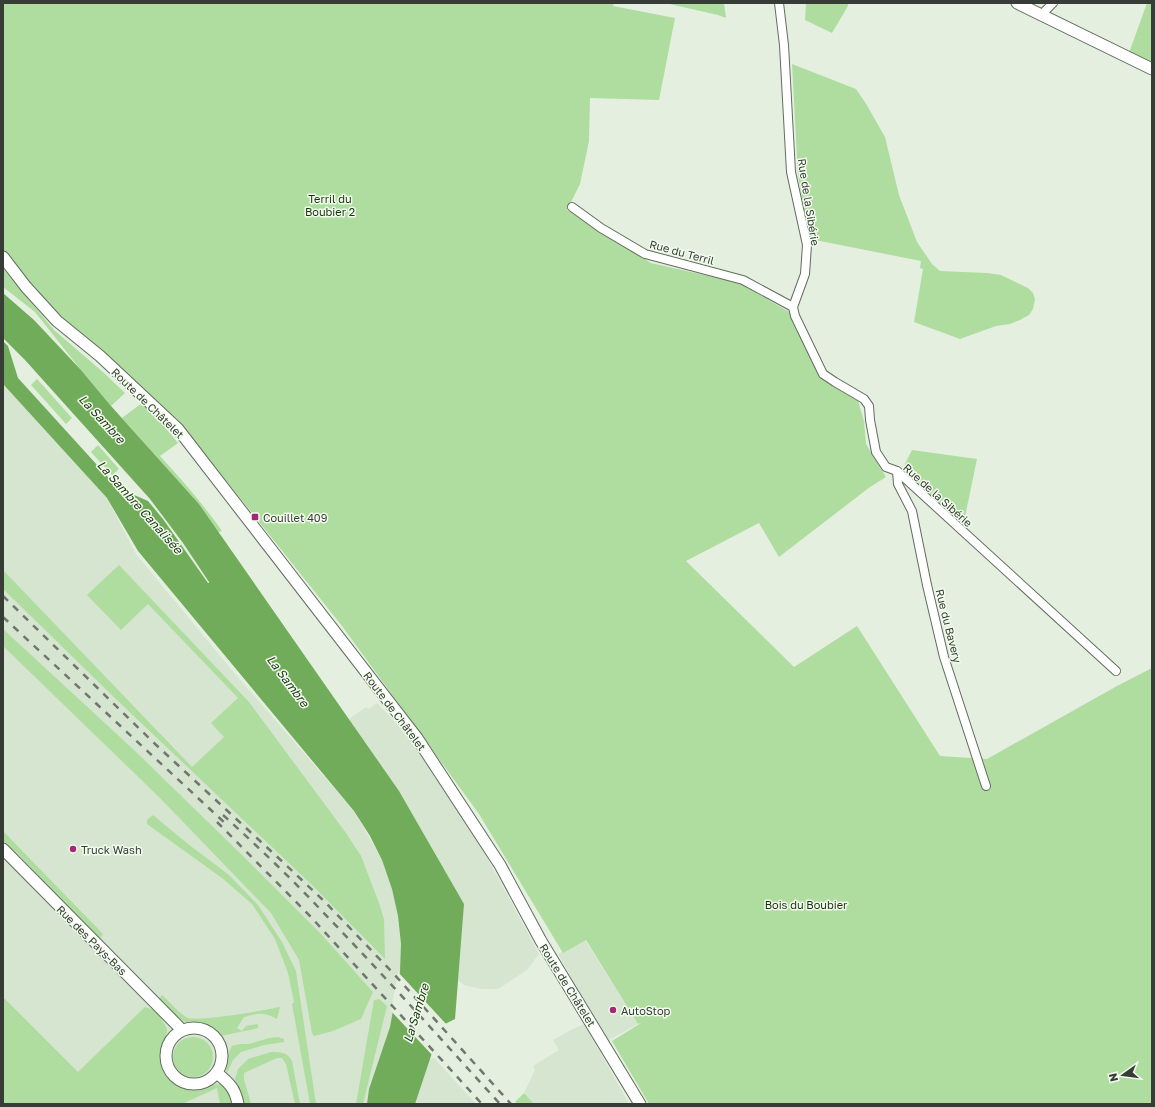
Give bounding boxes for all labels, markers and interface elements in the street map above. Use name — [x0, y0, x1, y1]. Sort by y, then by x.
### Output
street label: Rue de la Sibérie — [796, 157, 822, 247]
park label: Terril du Boubier 2 — [305, 192, 355, 218]
street label: Rue du Terril — [648, 237, 716, 267]
street label: Route de Châtelet — [109, 365, 187, 441]
water label: La Sambre — [76, 392, 129, 447]
water label: La Sambre Canalisée — [94, 457, 186, 557]
street label: Rue de la Sibérie — [901, 461, 975, 529]
place label: Couillet 409 — [263, 511, 327, 524]
marker: Couillet 409 — [250, 512, 260, 522]
street label: Rue du Bavery — [934, 588, 964, 664]
water label: La Sambre — [264, 652, 313, 711]
street label: Route de Châtelet — [361, 669, 429, 753]
place label: Truck Wash — [81, 843, 142, 856]
marker: Truck Wash — [68, 844, 78, 854]
park label: Bois du Boubier — [765, 898, 848, 911]
street label: Rue des Pays-Bas — [54, 902, 130, 978]
street label: Route de Châtelet — [537, 941, 599, 1029]
water label: La Sambre — [400, 981, 432, 1044]
place label: AutoStop — [621, 1004, 671, 1017]
marker: AutoStop — [608, 1005, 618, 1015]
north arrow — [1103, 1055, 1143, 1095]
text: N — [1105, 1072, 1120, 1083]

